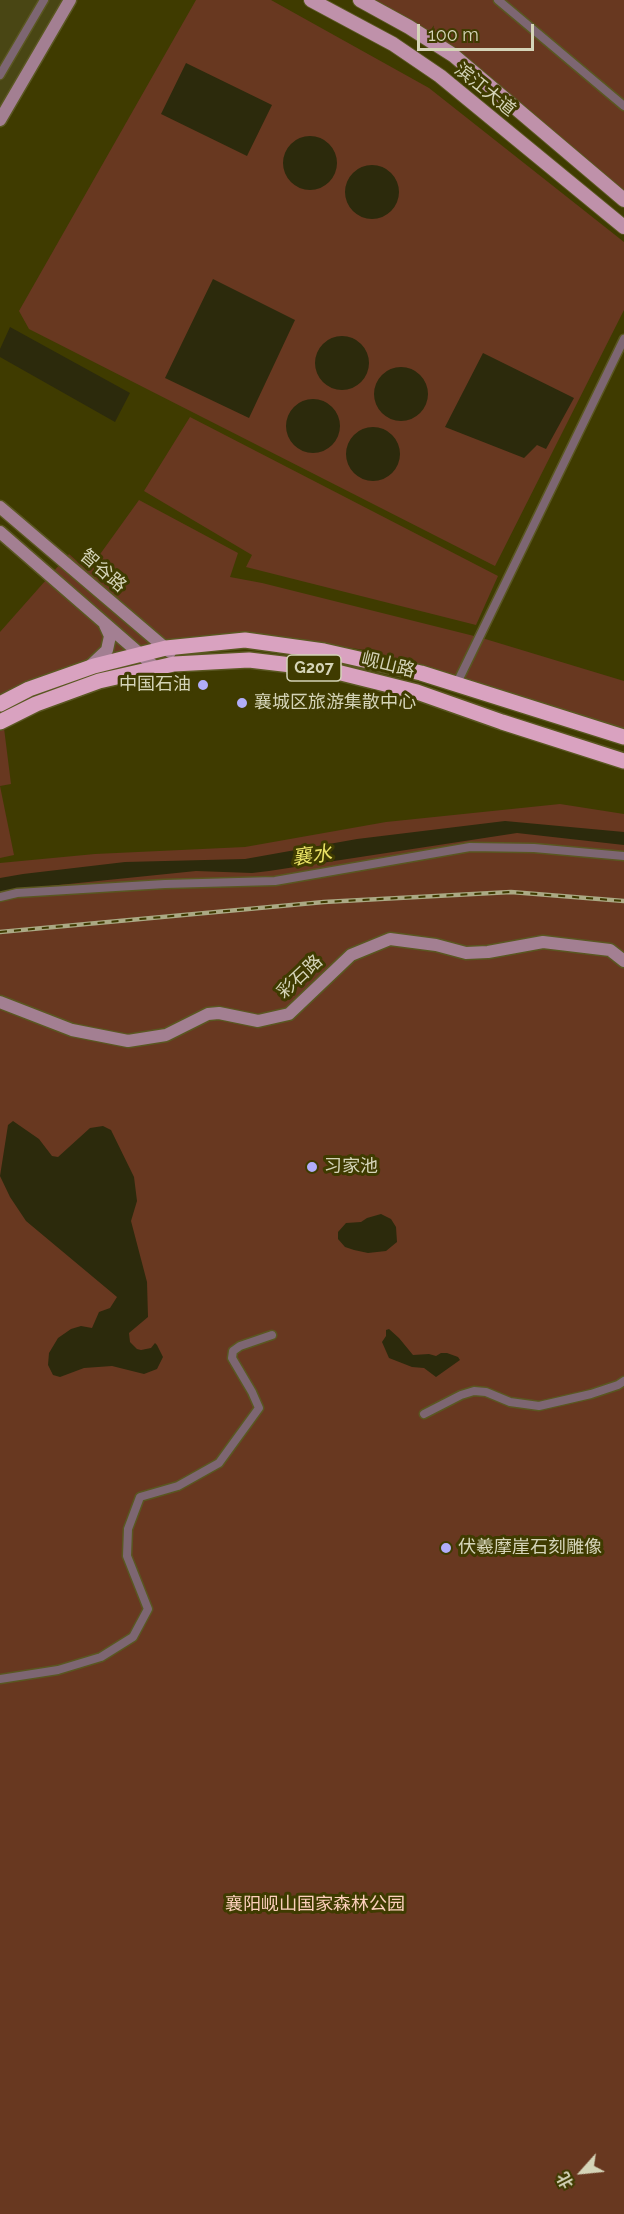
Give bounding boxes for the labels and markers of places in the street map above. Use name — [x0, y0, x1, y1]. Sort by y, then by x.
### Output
place label: 中国石油 — [119, 674, 191, 696]
marker: 中国石油 — [196, 678, 210, 692]
place label: 襄城区旅游集散中心 — [254, 692, 416, 714]
marker: 襄城区旅游集散中心 — [235, 696, 249, 710]
place label: 习家池 — [324, 1156, 378, 1178]
marker: 习家池 — [305, 1160, 319, 1174]
place label: 伏羲摩崖石刻雕像 — [458, 1537, 602, 1559]
marker: 伏羲摩崖石刻雕像 — [439, 1541, 453, 1555]

